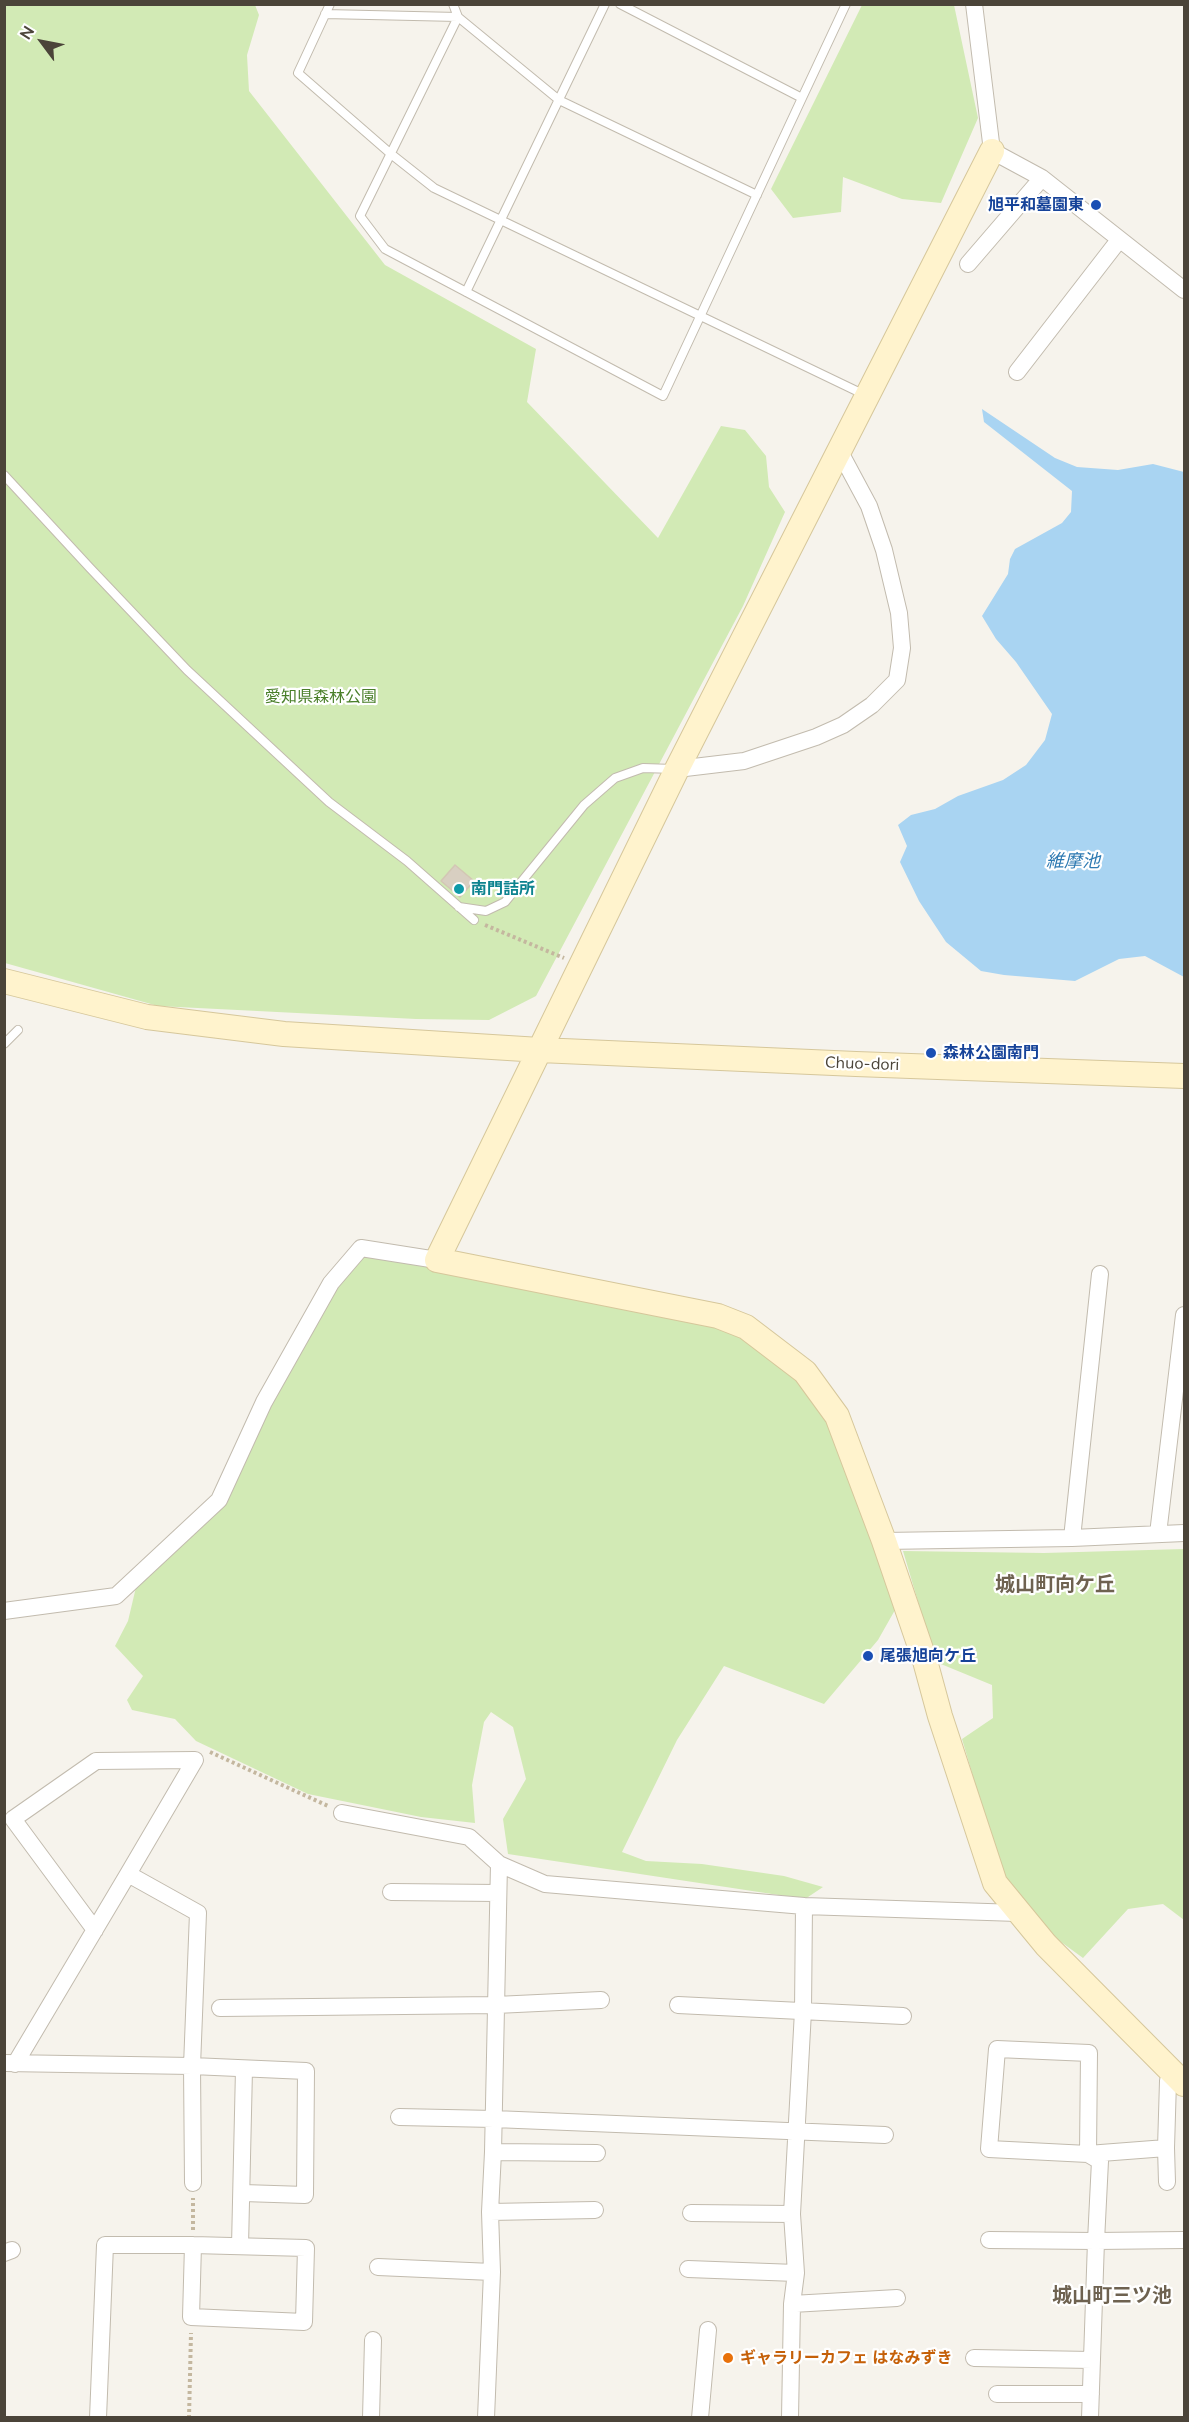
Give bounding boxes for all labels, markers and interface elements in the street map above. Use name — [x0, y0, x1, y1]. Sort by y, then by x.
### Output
north arrow — [12, 12, 72, 72]
text: N — [15, 22, 38, 43]
place label: 旭平和墓園東 — [988, 195, 1084, 215]
marker: 旭平和墓園東 — [1089, 198, 1103, 212]
park label: 愛知県森林公園 — [265, 687, 377, 707]
water label: 維摩池 — [1046, 851, 1100, 873]
place label: 南門詰所 — [471, 879, 535, 899]
marker: 南門詰所 — [452, 882, 466, 896]
place label: 森林公園南門 — [943, 1043, 1039, 1063]
marker: 森林公園南門 — [924, 1046, 938, 1060]
street label: Chuo-dori — [825, 1053, 899, 1075]
district label: 城山町向ケ丘 — [995, 1573, 1115, 1597]
place label: 尾張旭向ケ丘 — [880, 1646, 976, 1666]
marker: 尾張旭向ケ丘 — [861, 1649, 875, 1663]
district label: 城山町三ツ池 — [1052, 2284, 1172, 2308]
place label: ギャラリーカフェ はなみずき — [740, 2348, 952, 2368]
marker: ギャラリーカフェ はなみずき — [721, 2351, 735, 2365]

